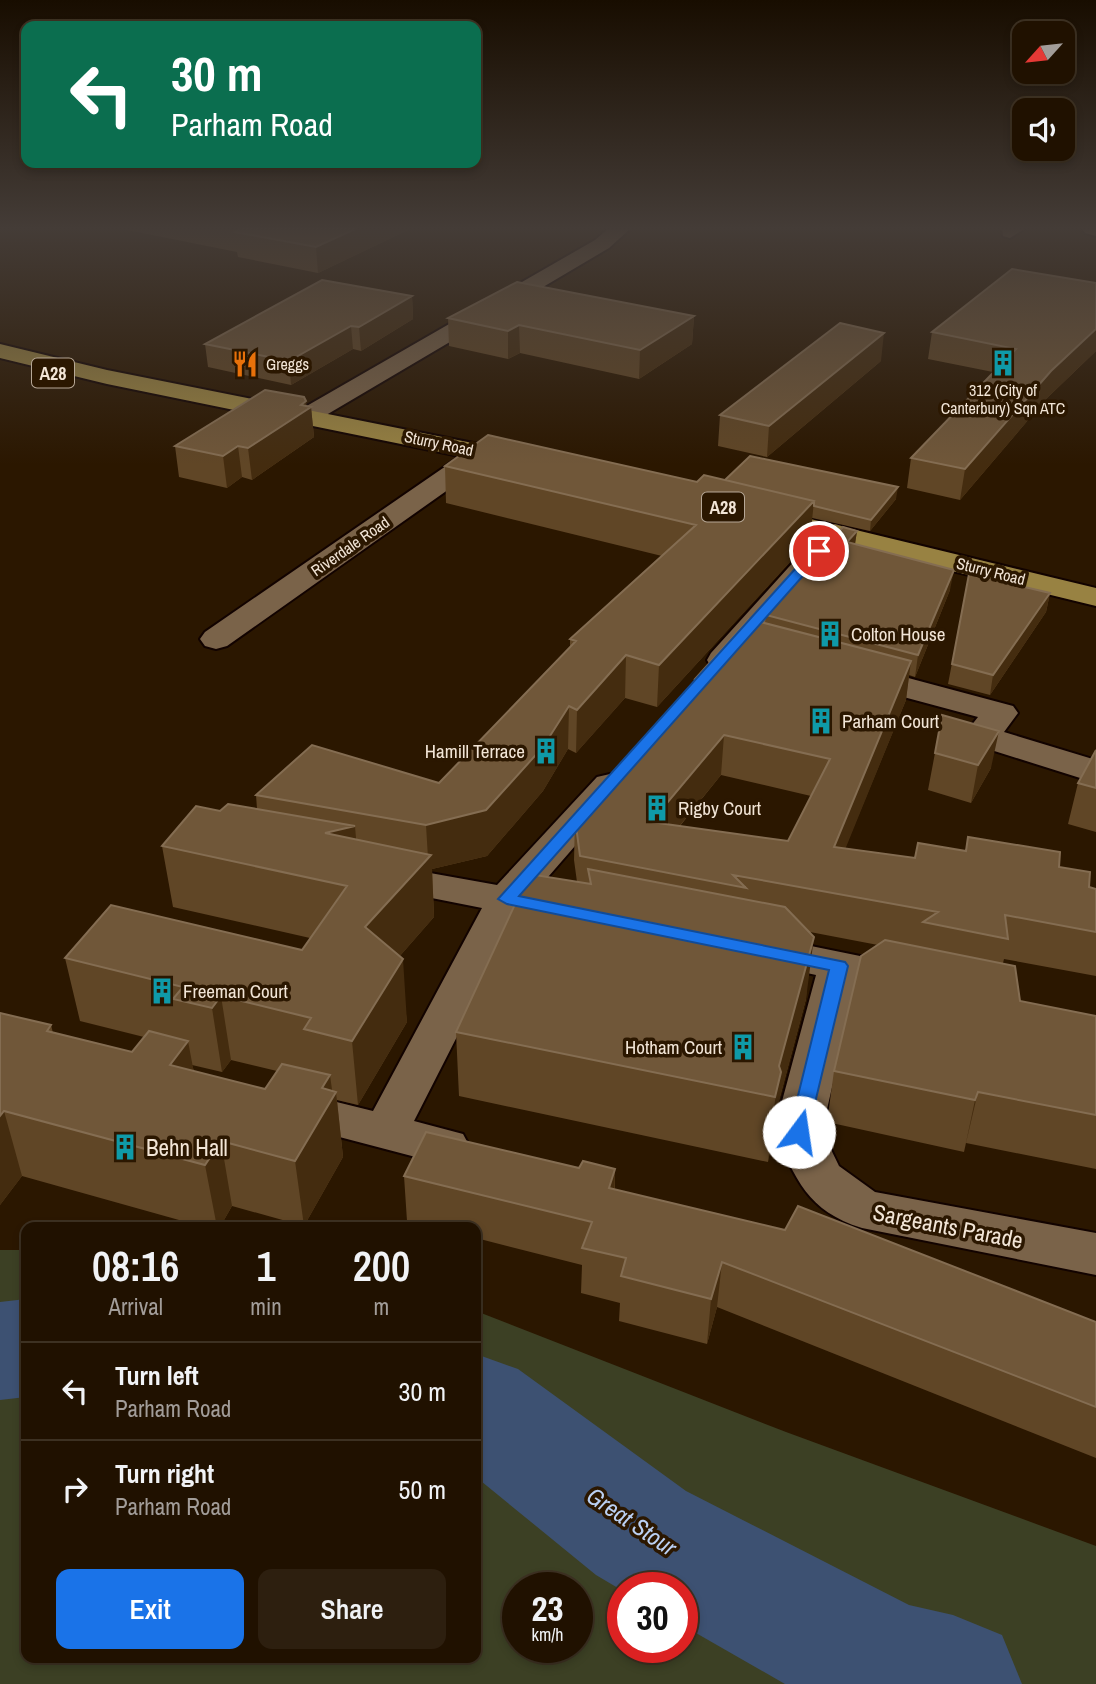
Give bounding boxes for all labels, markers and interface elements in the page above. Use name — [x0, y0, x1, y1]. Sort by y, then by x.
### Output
north arrow — [1012, 21, 1074, 84]
map controls — [1012, 21, 1075, 161]
text: 30 m — [171, 40, 263, 106]
icon: left — [56, 49, 147, 140]
button: sound — [1012, 98, 1075, 161]
text: Parham Road — [171, 103, 333, 146]
building icon: 312 (City of Canterbury) Sqn ATC — [988, 348, 1018, 378]
restaurant icon: Greggs — [230, 349, 260, 379]
place label: Greggs — [266, 353, 309, 375]
road number: A28 — [32, 358, 74, 388]
place label: 312 (City of Canterbury) Sqn ATC — [941, 379, 1065, 419]
street label: Sturry Road — [402, 425, 476, 461]
road number: A28 — [702, 492, 744, 522]
street label: Riverdale Road — [306, 511, 394, 581]
pin — [789, 521, 849, 581]
icon: arrive — [800, 532, 838, 570]
street label: Sturry Road — [954, 552, 1028, 590]
building icon: Colton House — [815, 619, 845, 649]
place label: Colton House — [851, 621, 945, 647]
building icon: Parham Court — [806, 706, 836, 736]
place label: Parham Court — [842, 708, 940, 734]
building icon: Hamill Terrace — [531, 736, 561, 766]
place label: Hamill Terrace — [425, 738, 525, 764]
building icon: Rigby Court — [642, 793, 672, 823]
place label: Rigby Court — [678, 795, 762, 821]
building icon: Freeman Court — [147, 976, 177, 1006]
place label: Freeman Court — [183, 978, 288, 1004]
building icon: Hotham Court — [728, 1032, 758, 1062]
place label: Hotham Court — [625, 1034, 723, 1060]
position arrow — [762, 1095, 836, 1169]
building icon: Behn Hall — [110, 1132, 140, 1162]
place label: Behn Hall — [146, 1132, 228, 1163]
street label: Sargeants Parade — [870, 1196, 1026, 1256]
text: 08:16 — [92, 1238, 179, 1294]
text: 1 — [256, 1238, 276, 1294]
text: 200 — [353, 1238, 410, 1294]
text: Arrival — [108, 1291, 163, 1322]
text: min — [250, 1291, 282, 1322]
text: m — [374, 1291, 389, 1322]
text: Turn left — [115, 1358, 199, 1393]
icon: left — [56, 1372, 94, 1410]
text: 30 m — [399, 1374, 446, 1409]
text: Parham Road — [115, 1393, 231, 1424]
text: Turn right — [115, 1456, 214, 1491]
icon: right — [56, 1470, 94, 1508]
text: 50 m — [399, 1472, 446, 1507]
water label: Great Stour — [581, 1479, 684, 1564]
text: Parham Road — [115, 1491, 231, 1522]
button: Exit — [56, 1569, 244, 1649]
button: Share — [258, 1569, 446, 1649]
speed limit sign: 30 — [607, 1572, 698, 1663]
text: 23 — [532, 1585, 563, 1632]
text: km/h — [532, 1622, 564, 1647]

